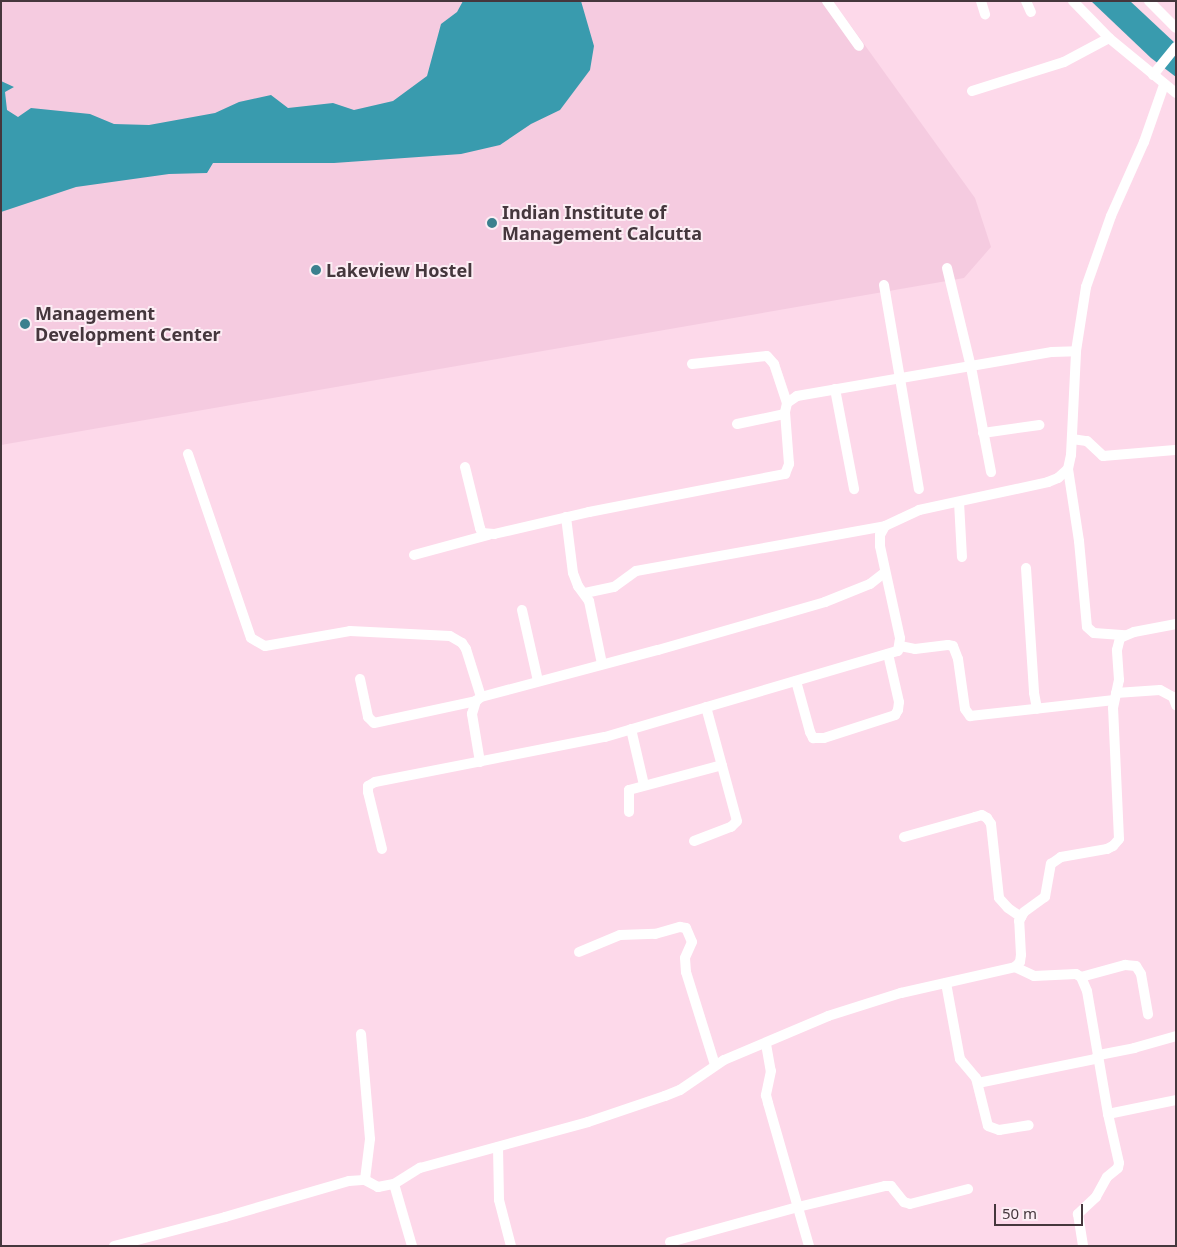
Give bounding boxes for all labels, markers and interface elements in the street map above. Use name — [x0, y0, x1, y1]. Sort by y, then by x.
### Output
place label: Indian Institute of Management Calcutta — [502, 202, 702, 244]
marker: Indian Institute of Management Calcutta — [486, 217, 498, 229]
place label: Lakeview Hostel — [326, 259, 473, 281]
marker: Lakeview Hostel — [310, 264, 322, 276]
place label: Management Development Center — [35, 303, 221, 346]
marker: Management Development Center — [19, 318, 31, 330]
scale bar — [997, 1194, 1086, 1226]
text: 50 m — [1002, 1203, 1037, 1223]

